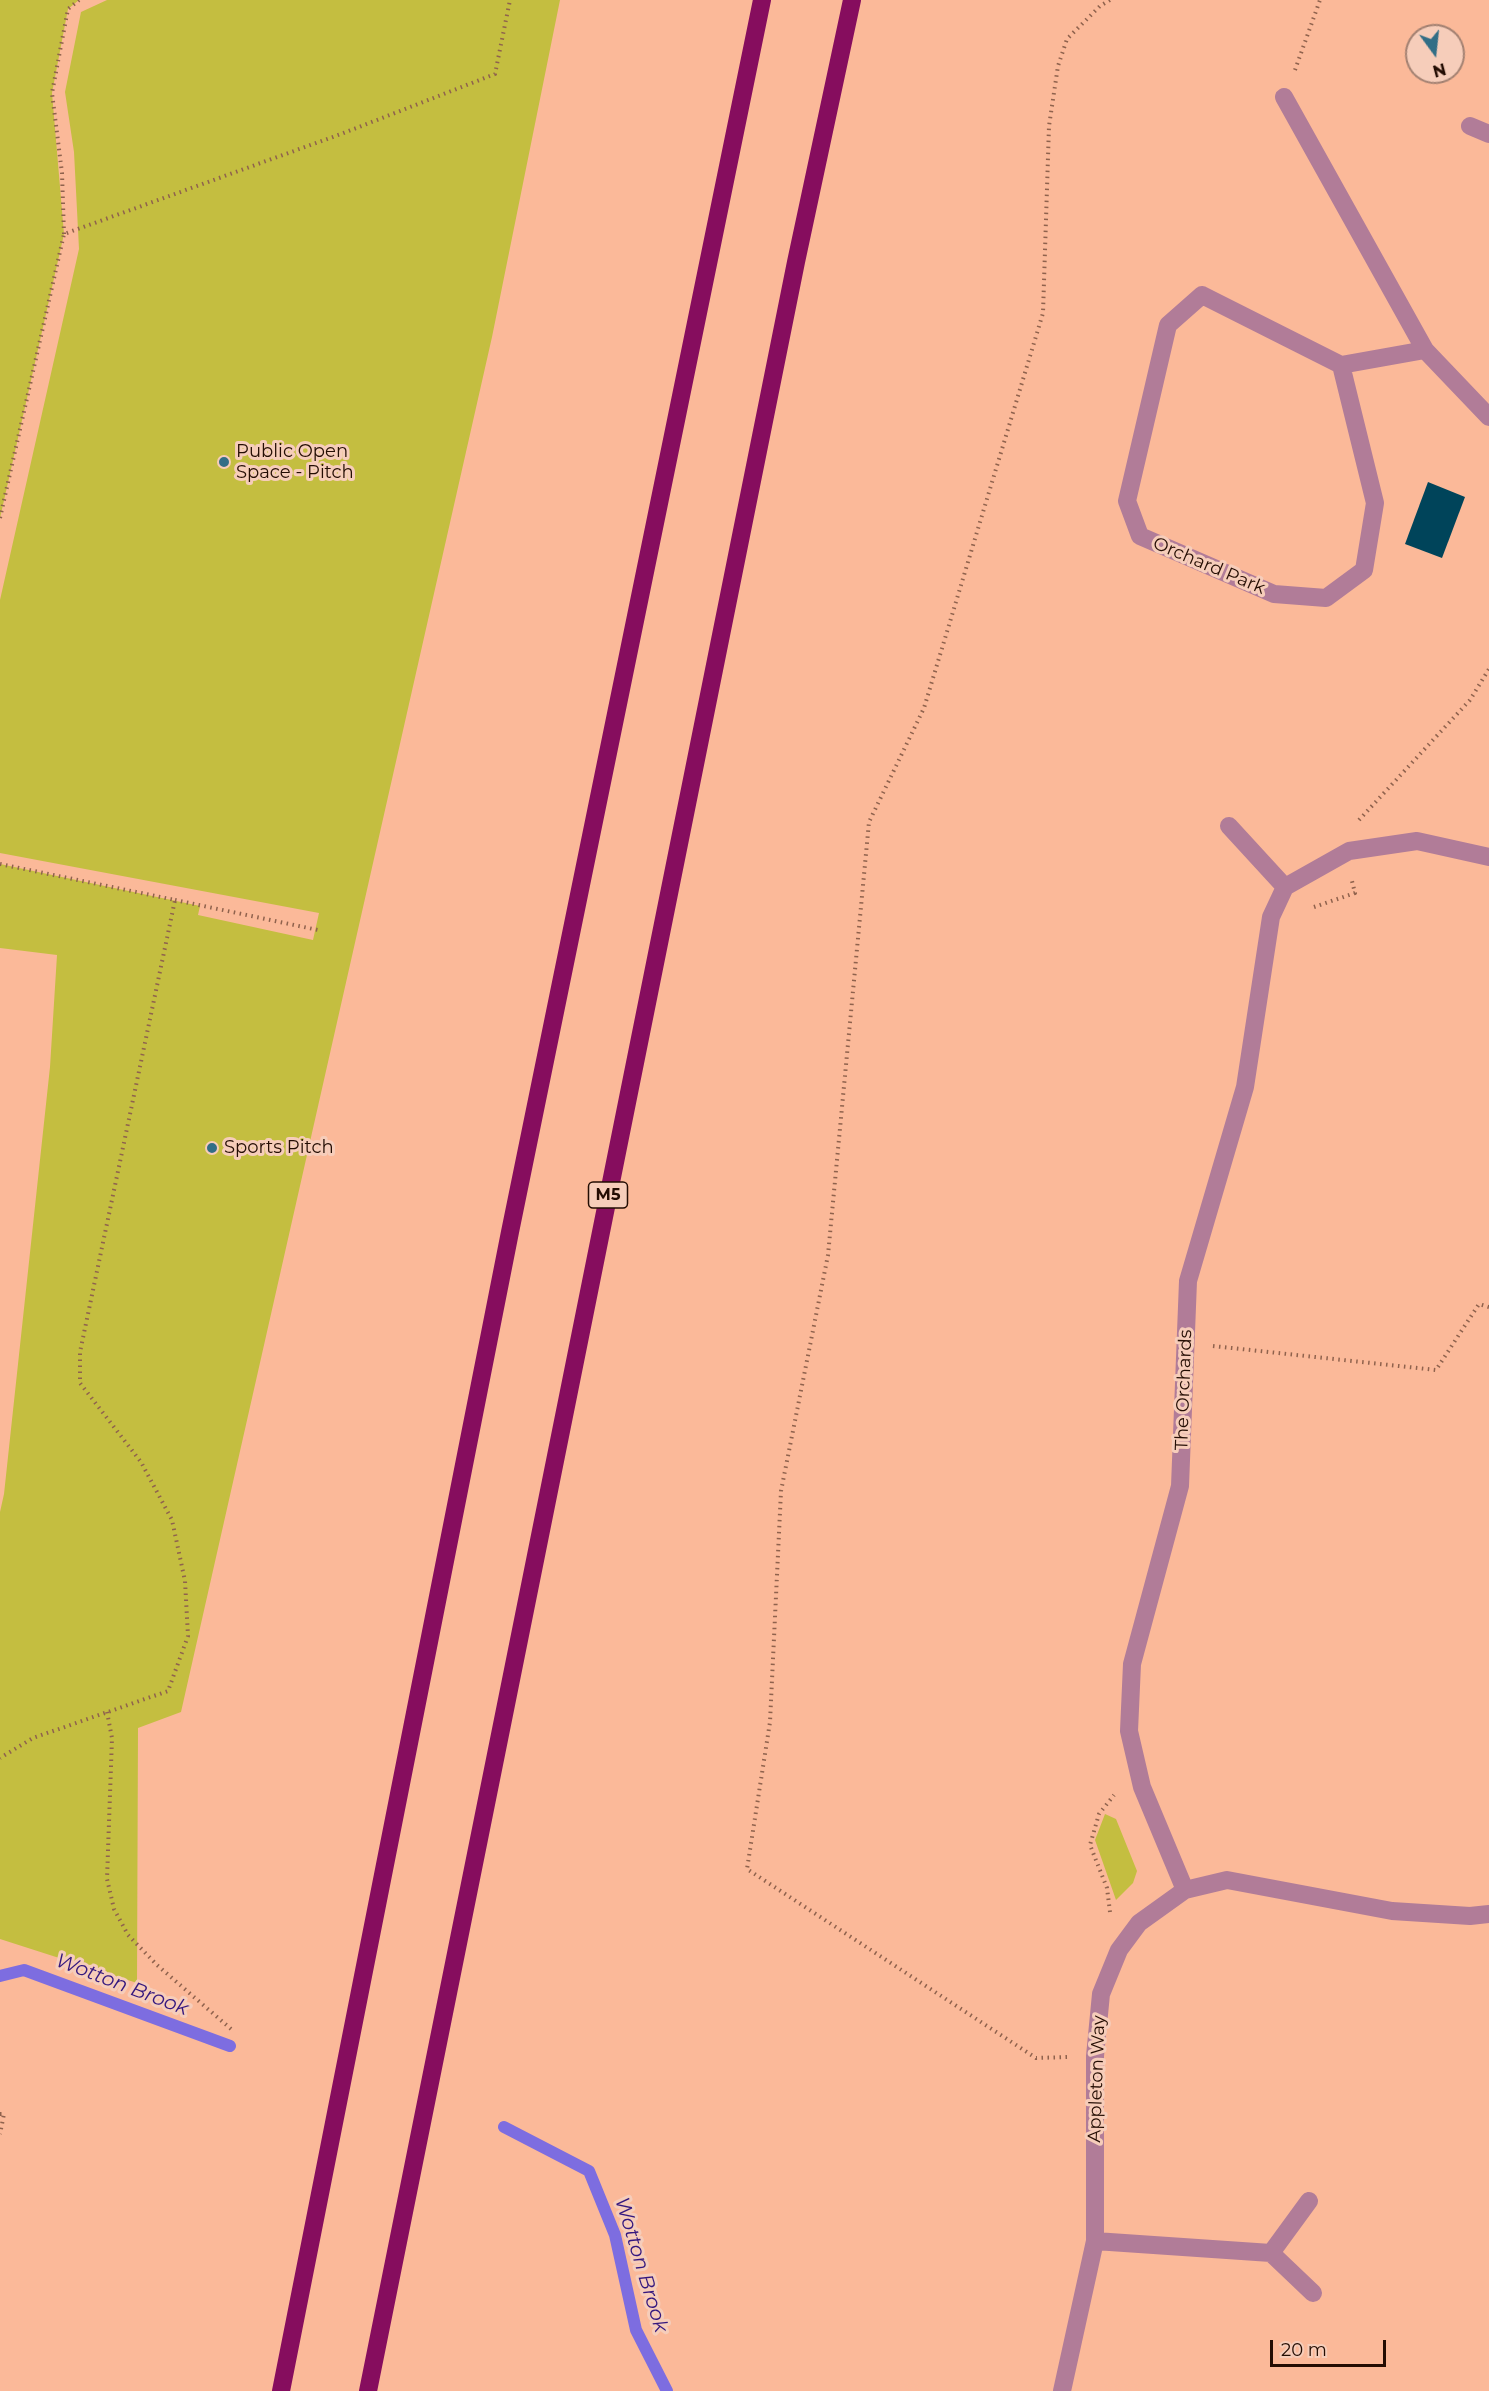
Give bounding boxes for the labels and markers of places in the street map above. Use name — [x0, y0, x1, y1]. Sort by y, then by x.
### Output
place label: Public Open Space - Pitch — [236, 441, 354, 484]
marker: Public Open Space - Pitch — [217, 455, 231, 469]
place label: Sports Pitch — [224, 1137, 334, 1159]
marker: Sports Pitch — [205, 1141, 219, 1155]

